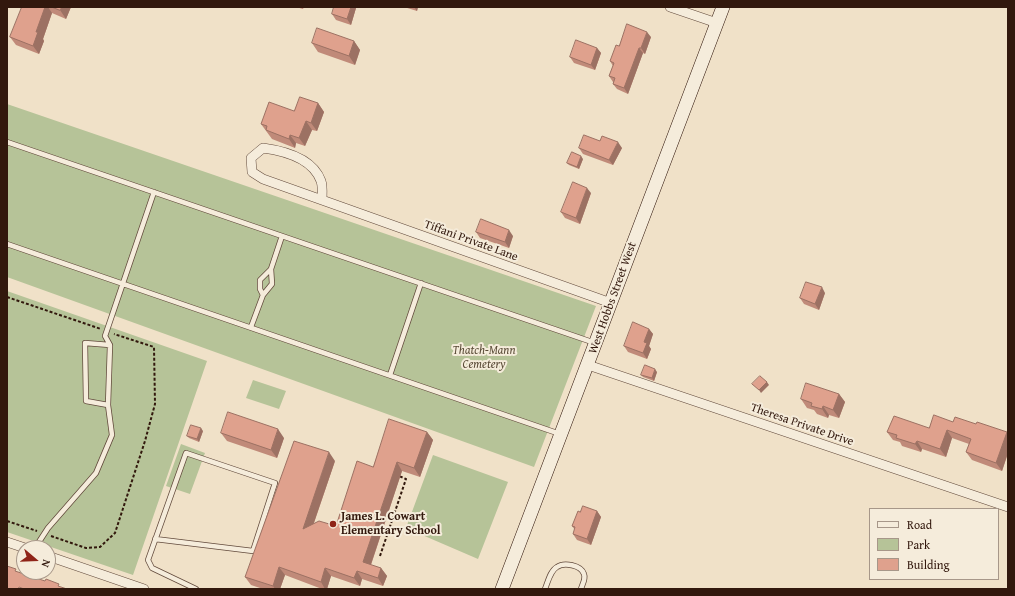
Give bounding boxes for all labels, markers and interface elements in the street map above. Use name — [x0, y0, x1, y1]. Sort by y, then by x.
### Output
street label: Tiffani Private Lane — [422, 217, 520, 265]
street label: West Hobbs Street West — [586, 240, 640, 356]
park label: Thatch-Mann Cemetery — [453, 344, 515, 372]
street label: Theresa Private Drive — [749, 401, 855, 449]
legend — [869, 508, 999, 580]
place label: James L. Cowart Elementary School — [341, 510, 441, 538]
text: Road — [907, 516, 932, 533]
marker: James L. Cowart Elementary School — [328, 519, 338, 529]
text: Park — [907, 536, 930, 553]
north arrow — [16, 540, 56, 580]
text: Building — [907, 556, 950, 573]
text: N — [38, 557, 55, 570]

